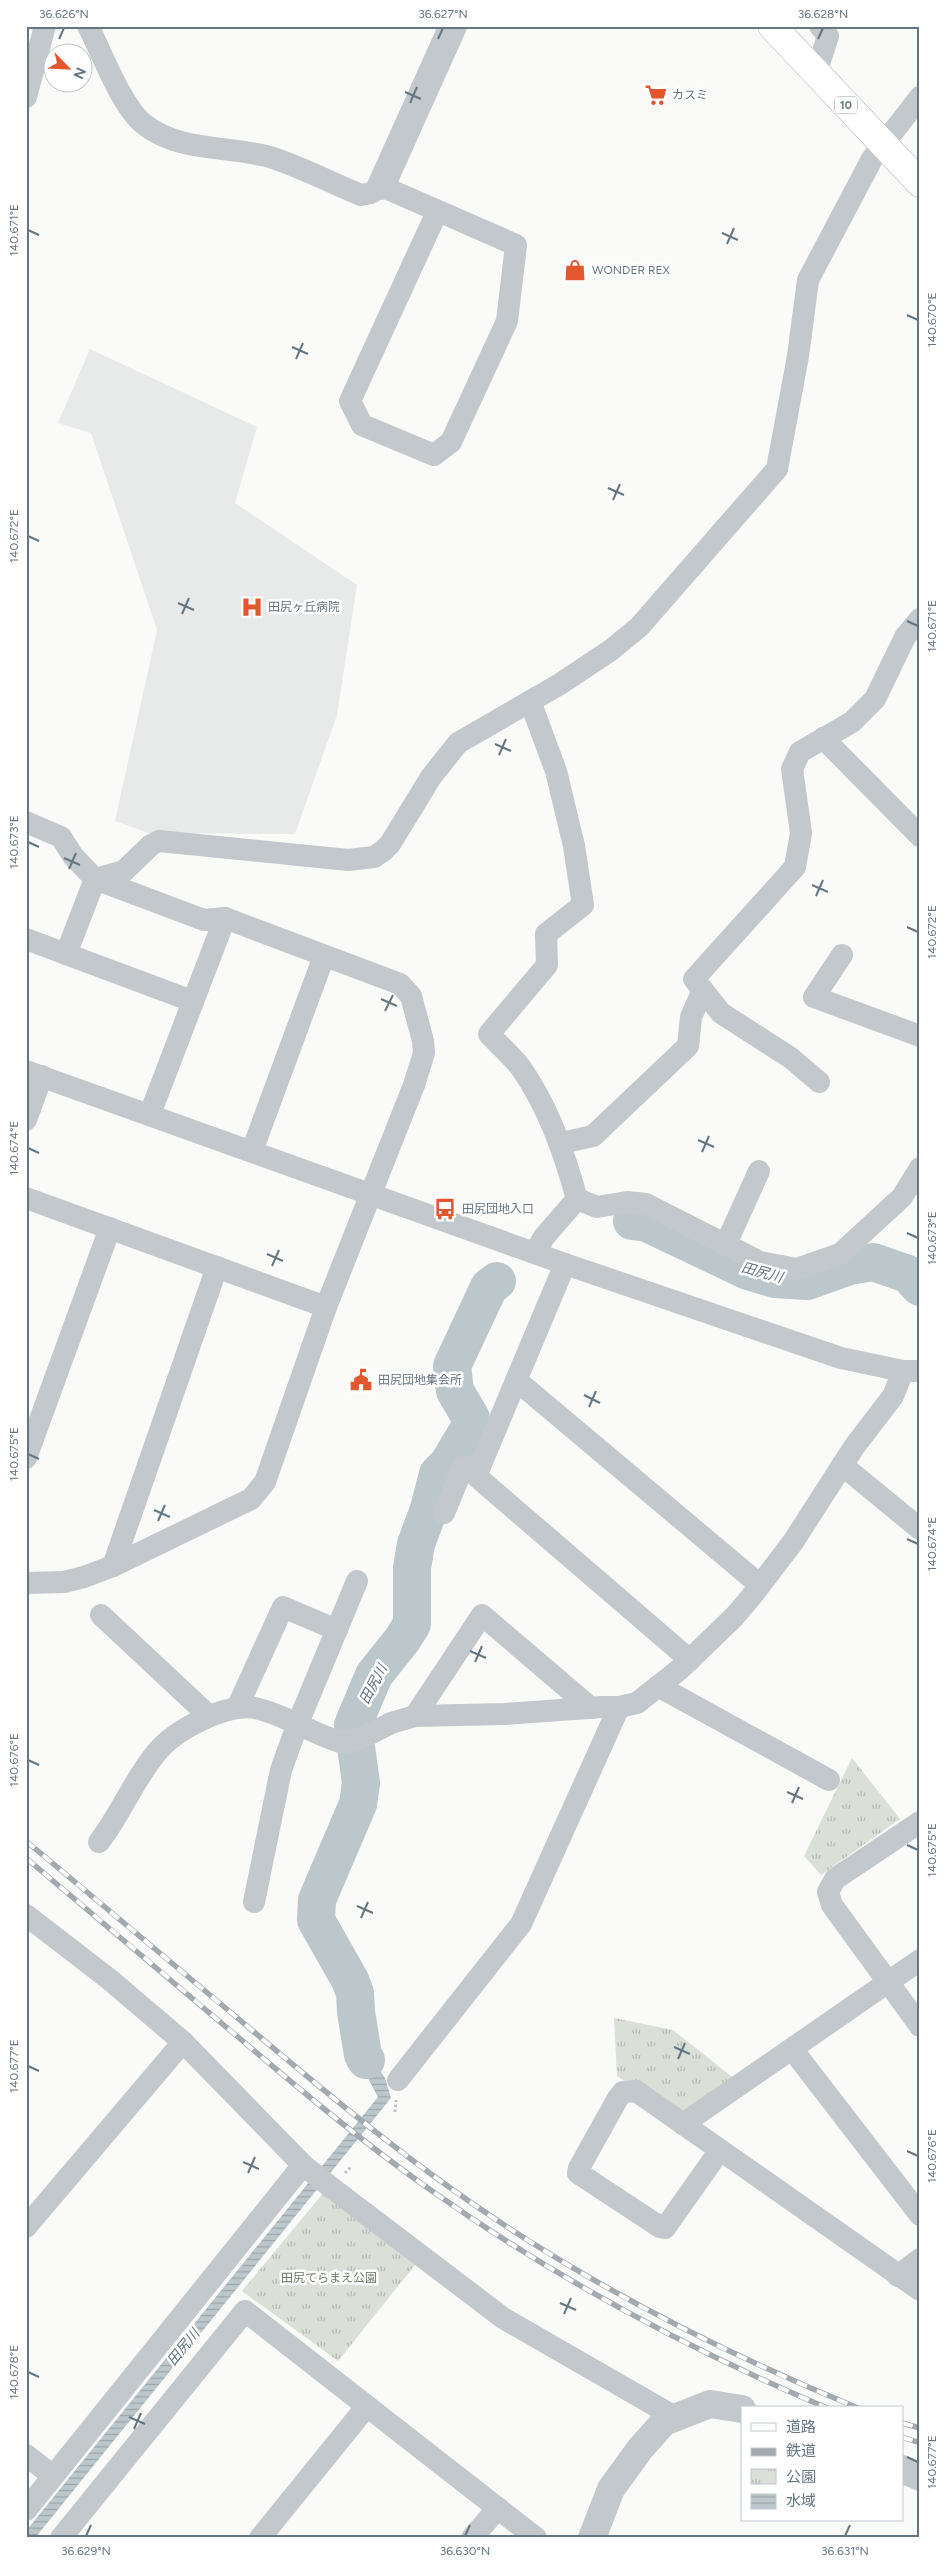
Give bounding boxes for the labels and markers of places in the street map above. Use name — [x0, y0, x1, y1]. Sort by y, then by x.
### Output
supermarket icon: カスミ — [643, 82, 669, 108]
place label: カスミ — [672, 88, 708, 102]
shop icon: WONDER REX — [562, 257, 588, 283]
place label: WONDER REX — [592, 263, 671, 277]
hospital icon: 田尻ヶ丘病院 — [239, 594, 265, 620]
place label: 田尻ヶ丘病院 — [268, 600, 340, 614]
bus stop icon: 田尻団地入口 — [432, 1196, 458, 1222]
place label: 田尻団地入口 — [462, 1202, 534, 1216]
public building icon: 田尻団地集会所 — [348, 1367, 374, 1393]
place label: 田尻団地集会所 — [378, 1373, 462, 1387]

